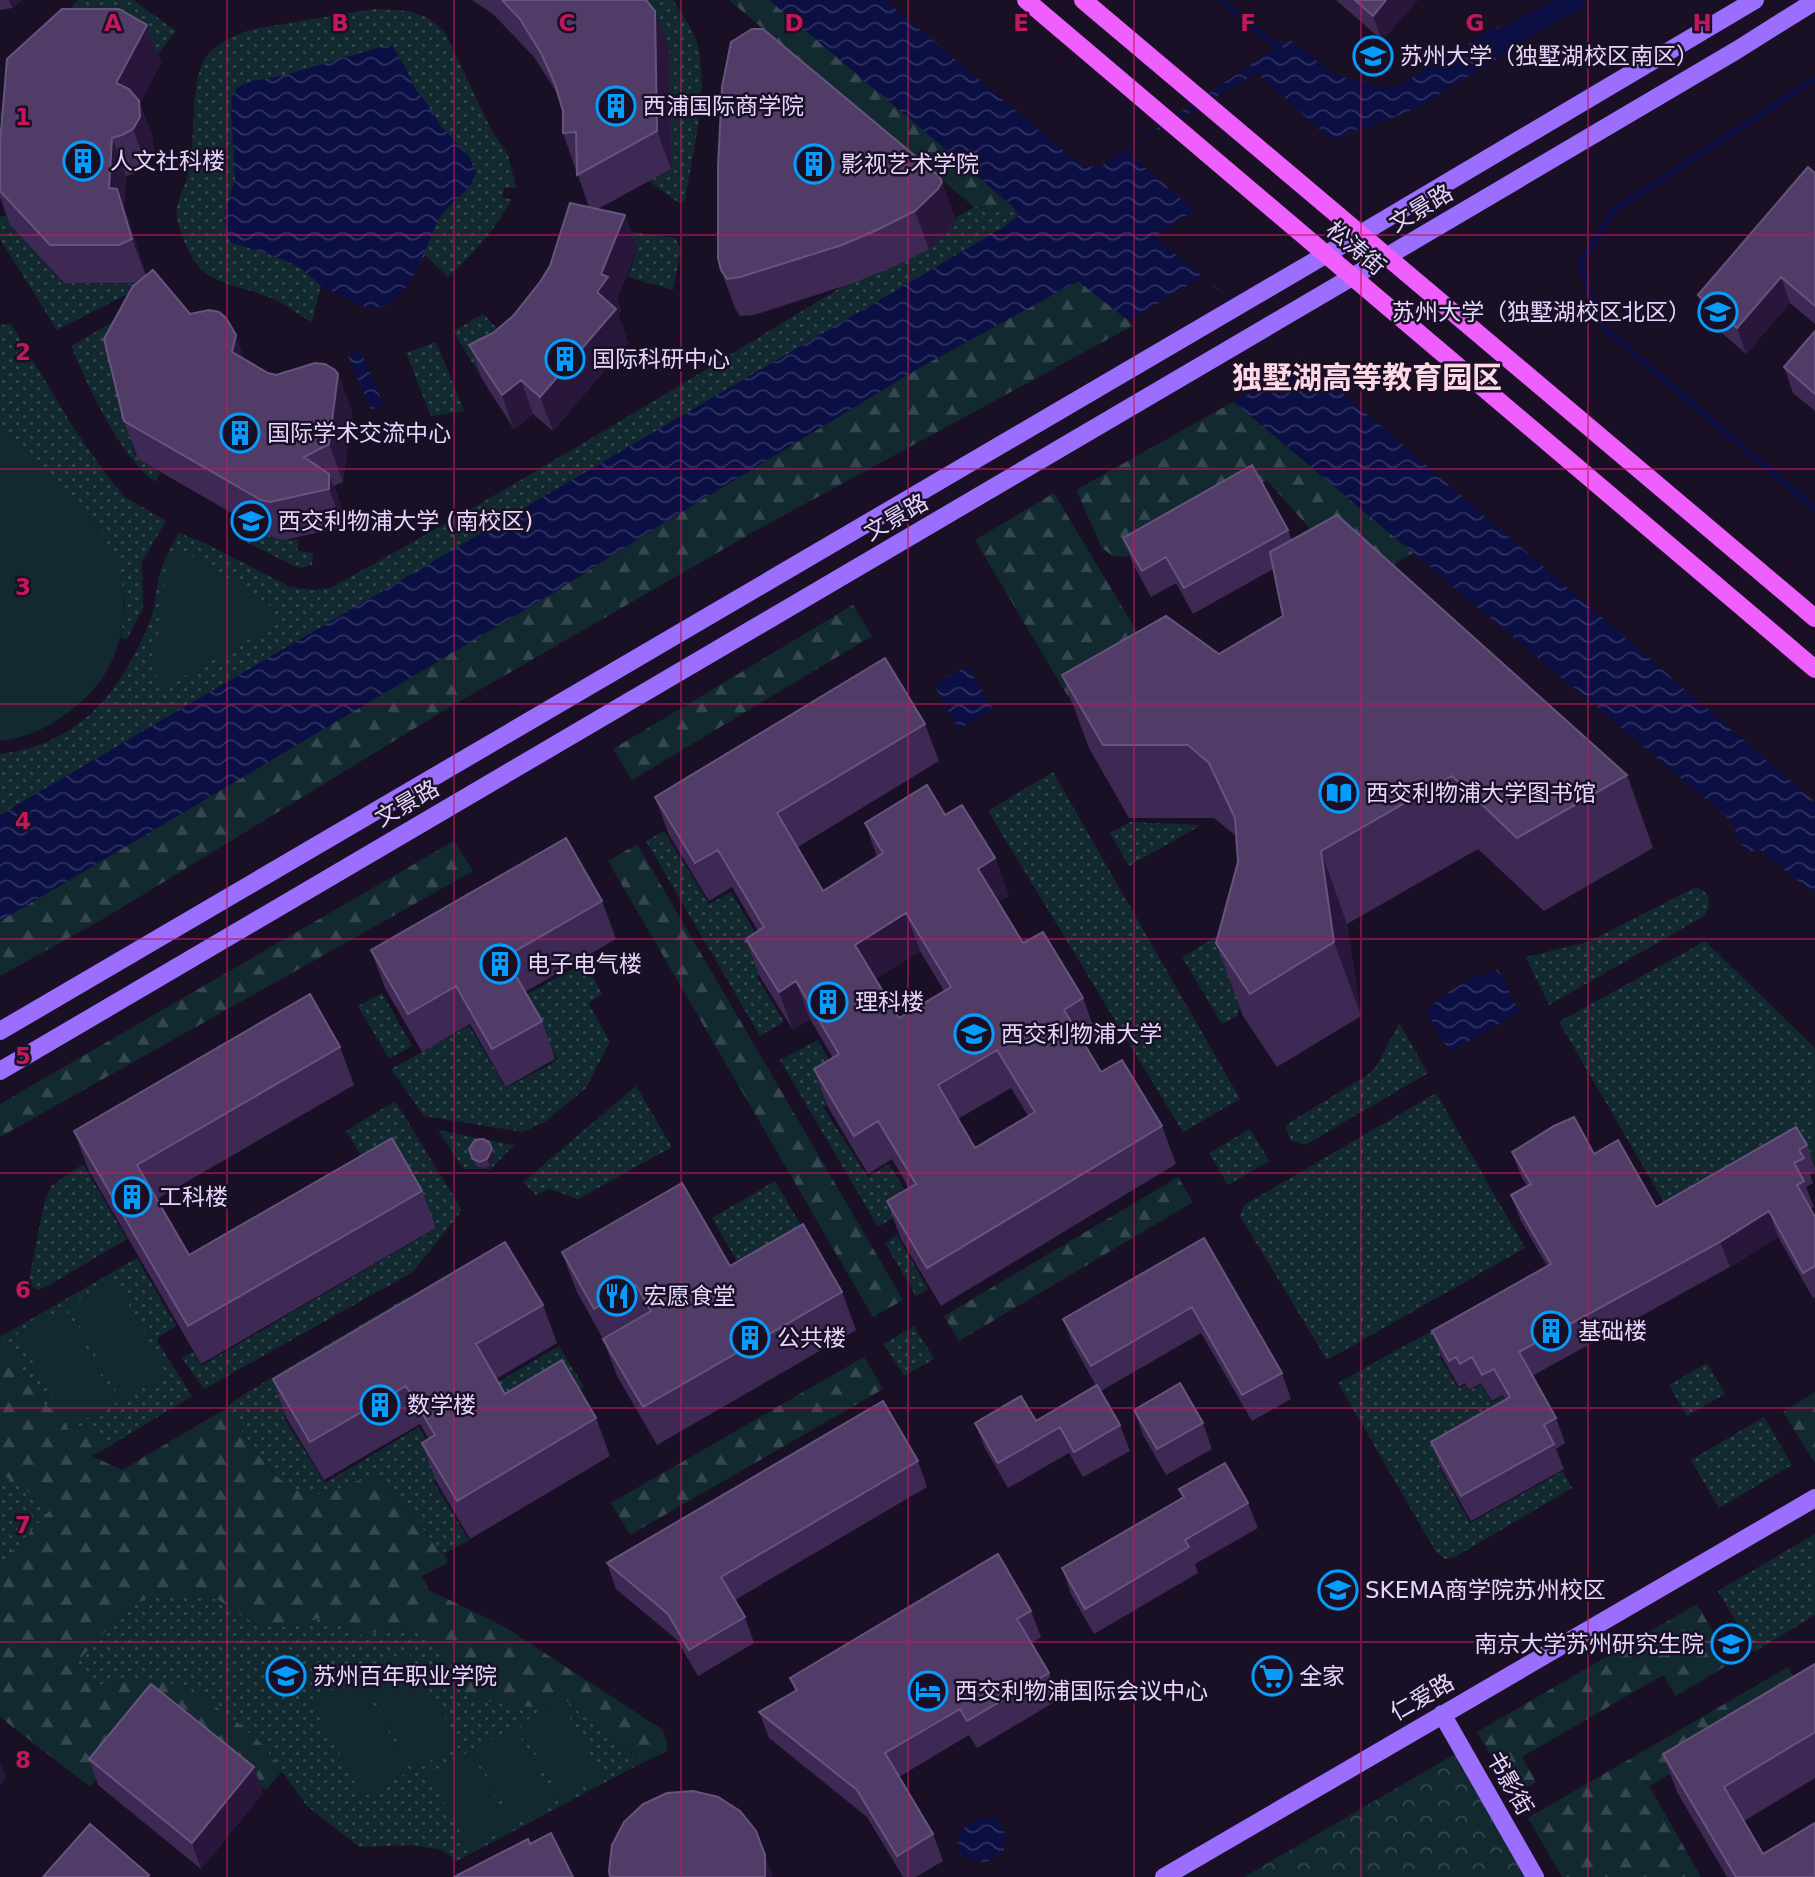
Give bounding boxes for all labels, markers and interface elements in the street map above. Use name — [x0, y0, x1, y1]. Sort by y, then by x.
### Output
text: A — [104, 10, 122, 36]
text: B — [331, 10, 349, 36]
text: C — [559, 10, 575, 36]
text: D — [784, 10, 804, 36]
text: E — [1013, 10, 1029, 36]
text: F — [1240, 10, 1256, 36]
text: G — [1466, 10, 1484, 36]
text: H — [1692, 10, 1712, 36]
school or university icon: 苏州大学（独墅湖校区南区） — [1352, 35, 1394, 77]
place label: 苏州大学（独墅湖校区南区） — [1400, 43, 1699, 69]
building icon: 西浦国际商学院 — [595, 85, 637, 127]
place label: 西浦国际商学院 — [643, 93, 804, 119]
text: 1 — [15, 104, 31, 130]
building icon: 人文社科楼 — [62, 140, 104, 182]
building icon: 影视艺术学院 — [793, 143, 835, 185]
place label: 人文社科楼 — [110, 148, 225, 174]
place label: 影视艺术学院 — [841, 151, 979, 177]
street label: 文景路 — [1385, 179, 1457, 237]
street label: 松涛街 — [1321, 216, 1391, 280]
school or university icon: 苏州大学（独墅湖校区北区） — [1697, 291, 1739, 333]
place label: 苏州大学（独墅湖校区北区） — [1392, 299, 1691, 325]
building icon: 国际科研中心 — [544, 338, 586, 380]
text: 2 — [15, 339, 31, 365]
place label: 国际科研中心 — [592, 346, 730, 372]
district label: 独墅湖高等教育园区 — [1232, 360, 1502, 395]
building icon: 国际学术交流中心 — [219, 412, 261, 454]
place label: 国际学术交流中心 — [267, 420, 451, 446]
street label: 文景路 — [860, 488, 932, 546]
school or university icon: 西交利物浦大学 (南校区) — [230, 500, 272, 542]
place label: 西交利物浦大学 (南校区) — [278, 508, 533, 534]
text: 3 — [15, 574, 31, 600]
library icon: 西交利物浦大学图书馆 — [1318, 772, 1360, 814]
street label: 文景路 — [371, 774, 443, 832]
place label: 西交利物浦大学图书馆 — [1366, 780, 1596, 806]
text: 4 — [15, 808, 31, 834]
building icon: 电子电气楼 — [479, 943, 521, 985]
place label: 电子电气楼 — [527, 951, 642, 977]
building icon: 理科楼 — [807, 981, 849, 1023]
place label: 理科楼 — [855, 989, 924, 1015]
school or university icon: 西交利物浦大学 — [953, 1013, 995, 1055]
place label: 西交利物浦大学 — [1001, 1021, 1162, 1047]
text: 5 — [15, 1043, 31, 1069]
building icon: 工科楼 — [111, 1176, 153, 1218]
place label: 工科楼 — [159, 1184, 228, 1210]
restaurant icon: 宏愿食堂 — [596, 1275, 638, 1317]
text: 6 — [15, 1277, 31, 1303]
place label: 宏愿食堂 — [644, 1283, 736, 1309]
building icon: 基础楼 — [1530, 1310, 1572, 1352]
building icon: 公共楼 — [729, 1317, 771, 1359]
place label: 基础楼 — [1578, 1318, 1647, 1344]
place label: 公共楼 — [777, 1325, 846, 1351]
building icon: 数学楼 — [359, 1384, 401, 1426]
place label: 数学楼 — [407, 1392, 476, 1418]
text: 7 — [15, 1512, 31, 1538]
school or university icon: SKEMA商学院苏州校区 — [1317, 1569, 1359, 1611]
place label: SKEMA商学院苏州校区 — [1365, 1577, 1606, 1603]
school or university icon: 南京大学苏州研究生院 — [1710, 1623, 1752, 1665]
place label: 南京大学苏州研究生院 — [1474, 1631, 1704, 1657]
school or university icon: 苏州百年职业学院 — [265, 1655, 307, 1697]
supermarket icon: 全家 — [1251, 1655, 1293, 1697]
place label: 苏州百年职业学院 — [313, 1663, 497, 1689]
place label: 全家 — [1299, 1663, 1345, 1689]
street label: 仁爱路 — [1386, 1668, 1458, 1726]
hotel icon: 西交利物浦国际会议中心 — [907, 1670, 949, 1712]
place label: 西交利物浦国际会议中心 — [955, 1678, 1208, 1704]
text: 8 — [15, 1747, 31, 1773]
street label: 书影街 — [1481, 1747, 1539, 1819]

